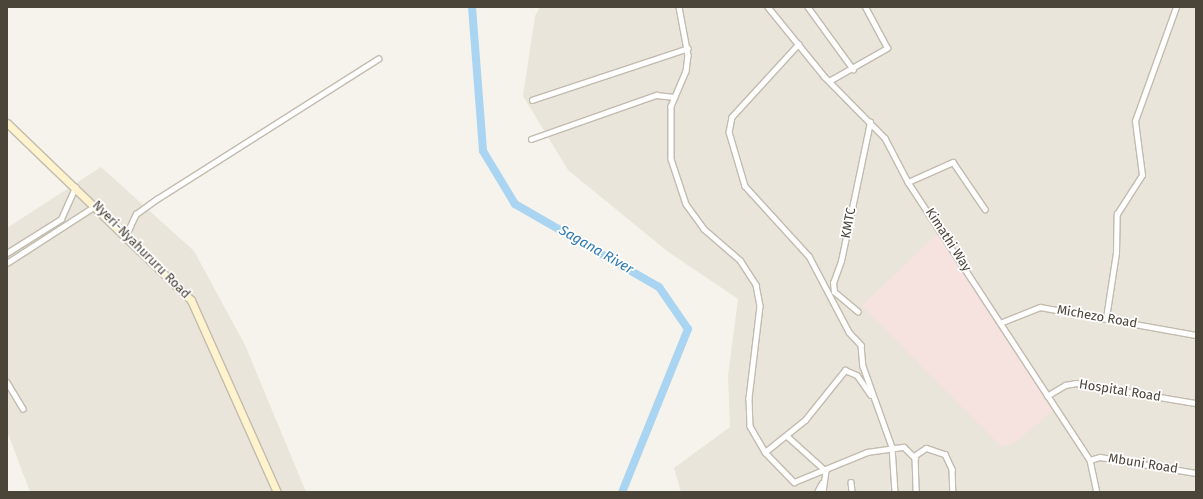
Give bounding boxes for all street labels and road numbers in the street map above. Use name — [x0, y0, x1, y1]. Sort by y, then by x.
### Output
street label: Nyeri-Nyahururu Road — [89, 198, 193, 302]
street label: Kimathi Way — [922, 205, 974, 275]
street label: KMTC — [838, 206, 860, 240]
street label: Michezo Road — [1056, 302, 1138, 332]
street label: Hospital Road — [1078, 377, 1162, 405]
street label: Mbuni Road — [1107, 451, 1179, 477]

